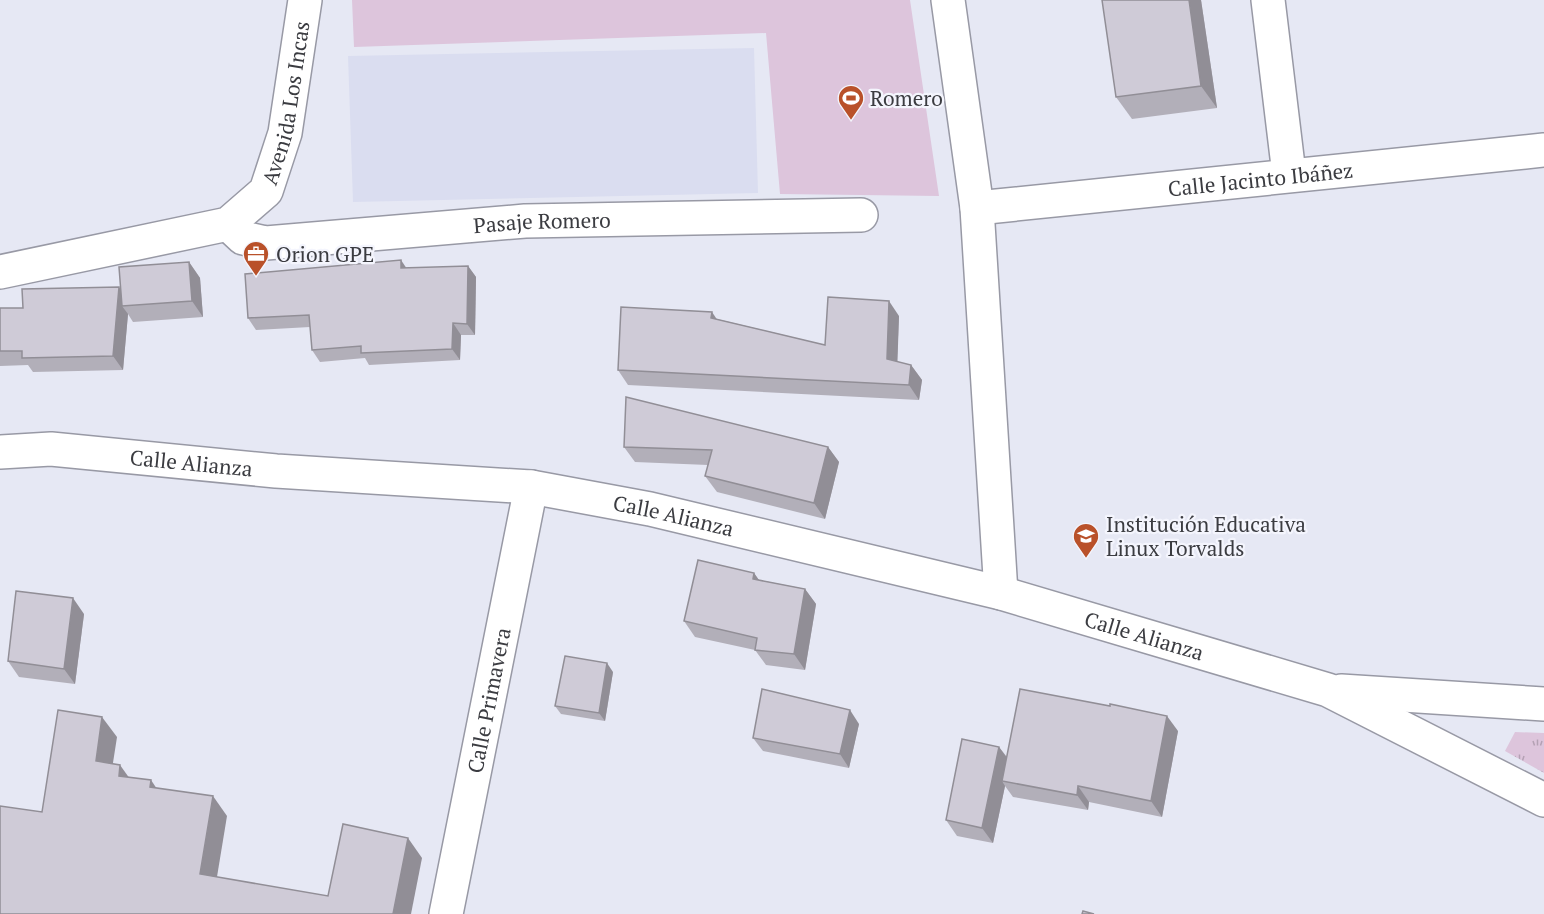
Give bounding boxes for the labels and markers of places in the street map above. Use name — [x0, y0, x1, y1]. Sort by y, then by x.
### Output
sports icon: Romero — [836, 83, 866, 121]
place label: Romero — [870, 84, 943, 112]
office icon: Orion GPE — [241, 239, 271, 277]
place label: Orion GPE — [276, 240, 374, 268]
place label: Institución Educativa Linux Torvalds — [1106, 510, 1306, 562]
school or university icon: Institución Educativa Linux Torvalds — [1071, 521, 1101, 559]

